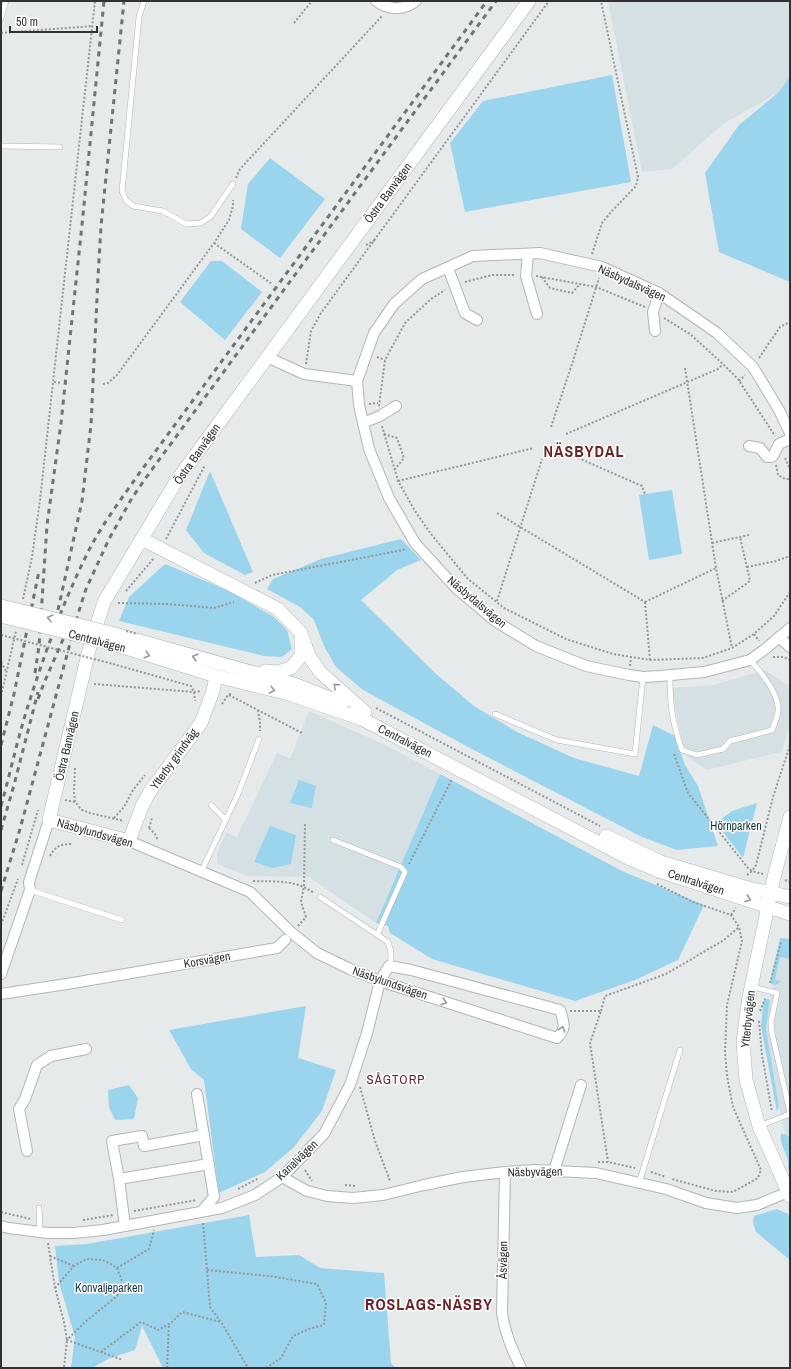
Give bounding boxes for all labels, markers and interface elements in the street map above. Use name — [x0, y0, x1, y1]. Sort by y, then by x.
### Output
scale bar — [10, 8, 97, 34]
text: 50 m — [16, 14, 38, 30]
street label: Östra Banvägen — [360, 159, 415, 226]
street label: Näsbydalsvägen — [596, 261, 668, 305]
street label: Östra Banvägen — [169, 420, 224, 488]
district label: NÄSBYDAL — [544, 440, 624, 462]
street label: Näsbydalsvägen — [444, 572, 510, 632]
one-way arrow — [46, 614, 53, 622]
street label: Centralvägen — [67, 626, 127, 656]
one-way arrow — [143, 650, 150, 658]
one-way arrow — [191, 653, 198, 662]
one-way arrow — [333, 684, 340, 691]
one-way arrow — [269, 685, 275, 693]
street label: Östra Banvägen — [50, 709, 83, 782]
street label: Centralvägen — [375, 721, 435, 761]
street label: Ytterby grindväg — [146, 725, 202, 793]
street label: Näsbylundsvägen — [55, 815, 135, 851]
park label: Hörnparken — [710, 818, 762, 834]
street label: Centralvägen — [666, 865, 726, 899]
one-way arrow — [745, 895, 752, 903]
street label: Korsvägen — [182, 948, 232, 972]
street label: Näsbylundsvägen — [350, 963, 430, 1003]
street label: Ytterbyvägen — [737, 989, 759, 1049]
one-way arrow — [440, 997, 447, 1005]
one-way arrow — [557, 1026, 565, 1033]
district label: SÅGTORP — [367, 1071, 425, 1088]
street label: Kanalvägen — [273, 1136, 321, 1184]
street label: Näsbyvägen — [508, 1164, 562, 1180]
street label: Åsvägen — [495, 1241, 511, 1280]
park label: Konvaljeparken — [75, 1280, 143, 1296]
district label: ROSLAGS-NÄSBY — [365, 1293, 493, 1315]

